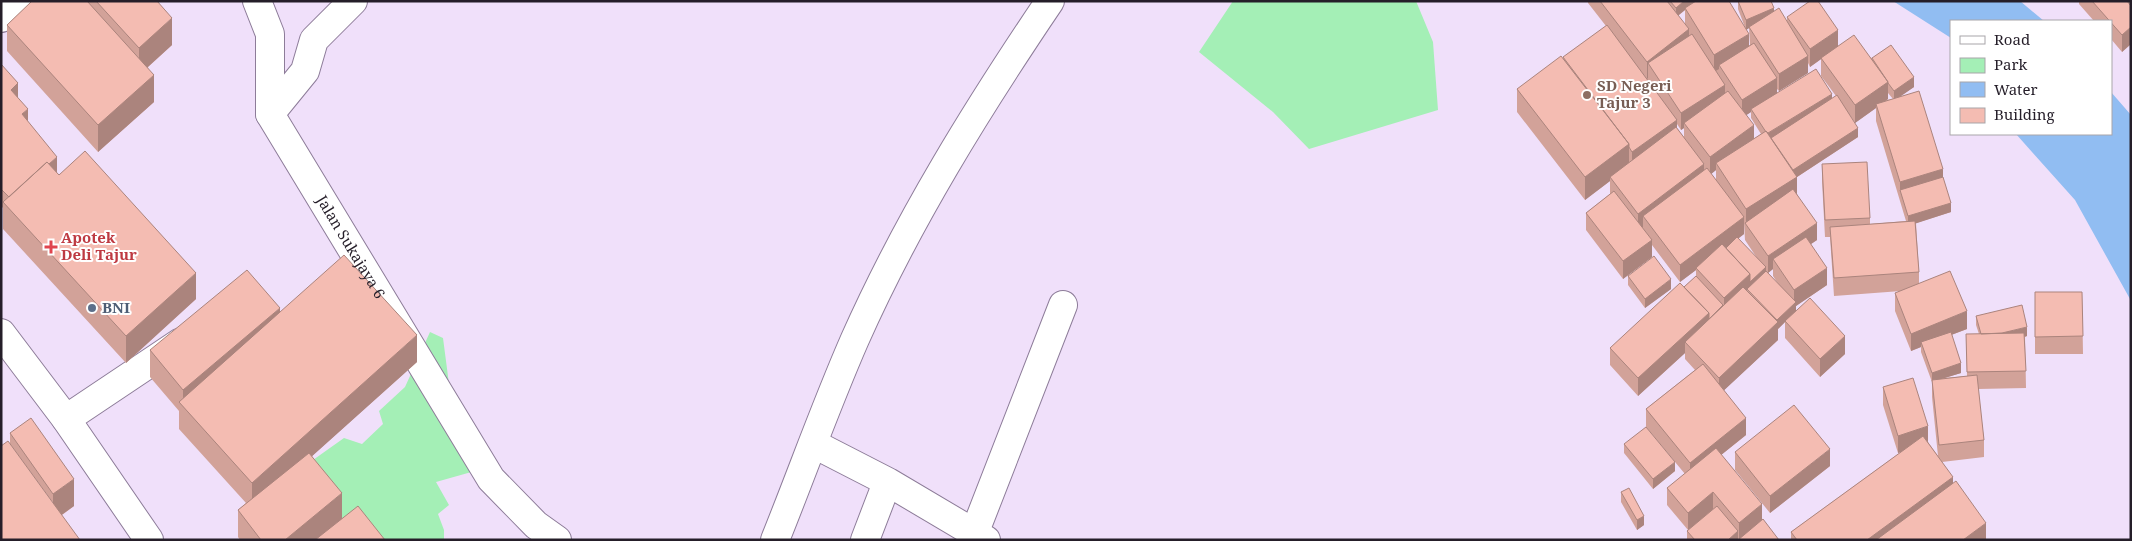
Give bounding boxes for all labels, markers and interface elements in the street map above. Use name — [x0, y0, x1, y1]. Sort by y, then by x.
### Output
legend — [1950, 20, 2112, 135]
text: Road — [1994, 29, 2030, 49]
text: Park — [1994, 54, 2028, 74]
place label: SD Negeri Tajur 3 — [1597, 75, 1672, 112]
text: Water — [1994, 79, 2037, 99]
marker: SD Negeri Tajur 3 — [1581, 89, 1593, 101]
text: Building — [1994, 104, 2055, 124]
street label: Jalan Sukajaya 6 — [312, 190, 390, 302]
place label: Apotek Deli Tajur — [61, 227, 137, 264]
marker: Apotek Deli Tajur — [45, 241, 57, 253]
place label: BNI — [102, 297, 130, 317]
marker: BNI — [86, 302, 98, 314]

